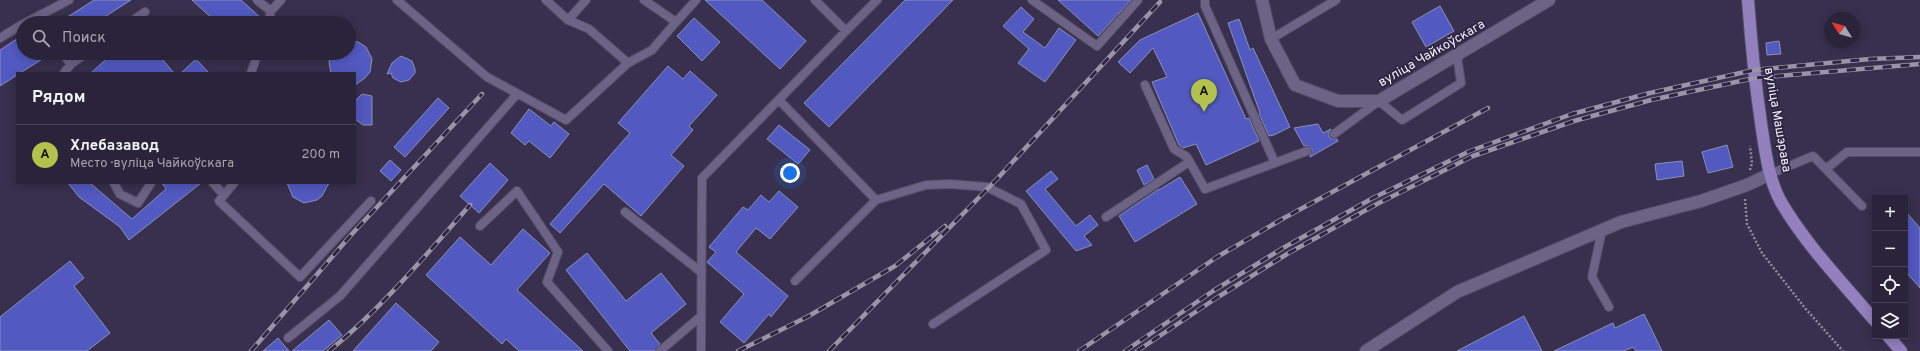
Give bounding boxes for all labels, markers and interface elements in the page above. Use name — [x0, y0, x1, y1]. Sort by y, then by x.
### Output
north arrow — [1824, 12, 1860, 48]
search box — [16, 16, 356, 60]
street label: вуліца Чайкоўскага — [1376, 17, 1488, 91]
icon: search — [30, 27, 52, 49]
text: Поиск — [62, 29, 106, 48]
street label: вуліца Машэрава — [1760, 66, 1794, 174]
pin: A — [1191, 79, 1217, 112]
text: Рядом — [32, 87, 85, 109]
text: Хлебазавод — [70, 137, 159, 156]
text: A — [40, 147, 50, 163]
text: 200 m — [301, 147, 340, 163]
text: Место · вуліца Чайкоўскага — [70, 156, 234, 172]
your location — [780, 163, 800, 183]
map controls — [1872, 195, 1908, 339]
button: + — [1872, 195, 1908, 231]
button: − — [1872, 231, 1908, 267]
button: locate — [1872, 267, 1908, 303]
button: layers — [1872, 303, 1908, 339]

